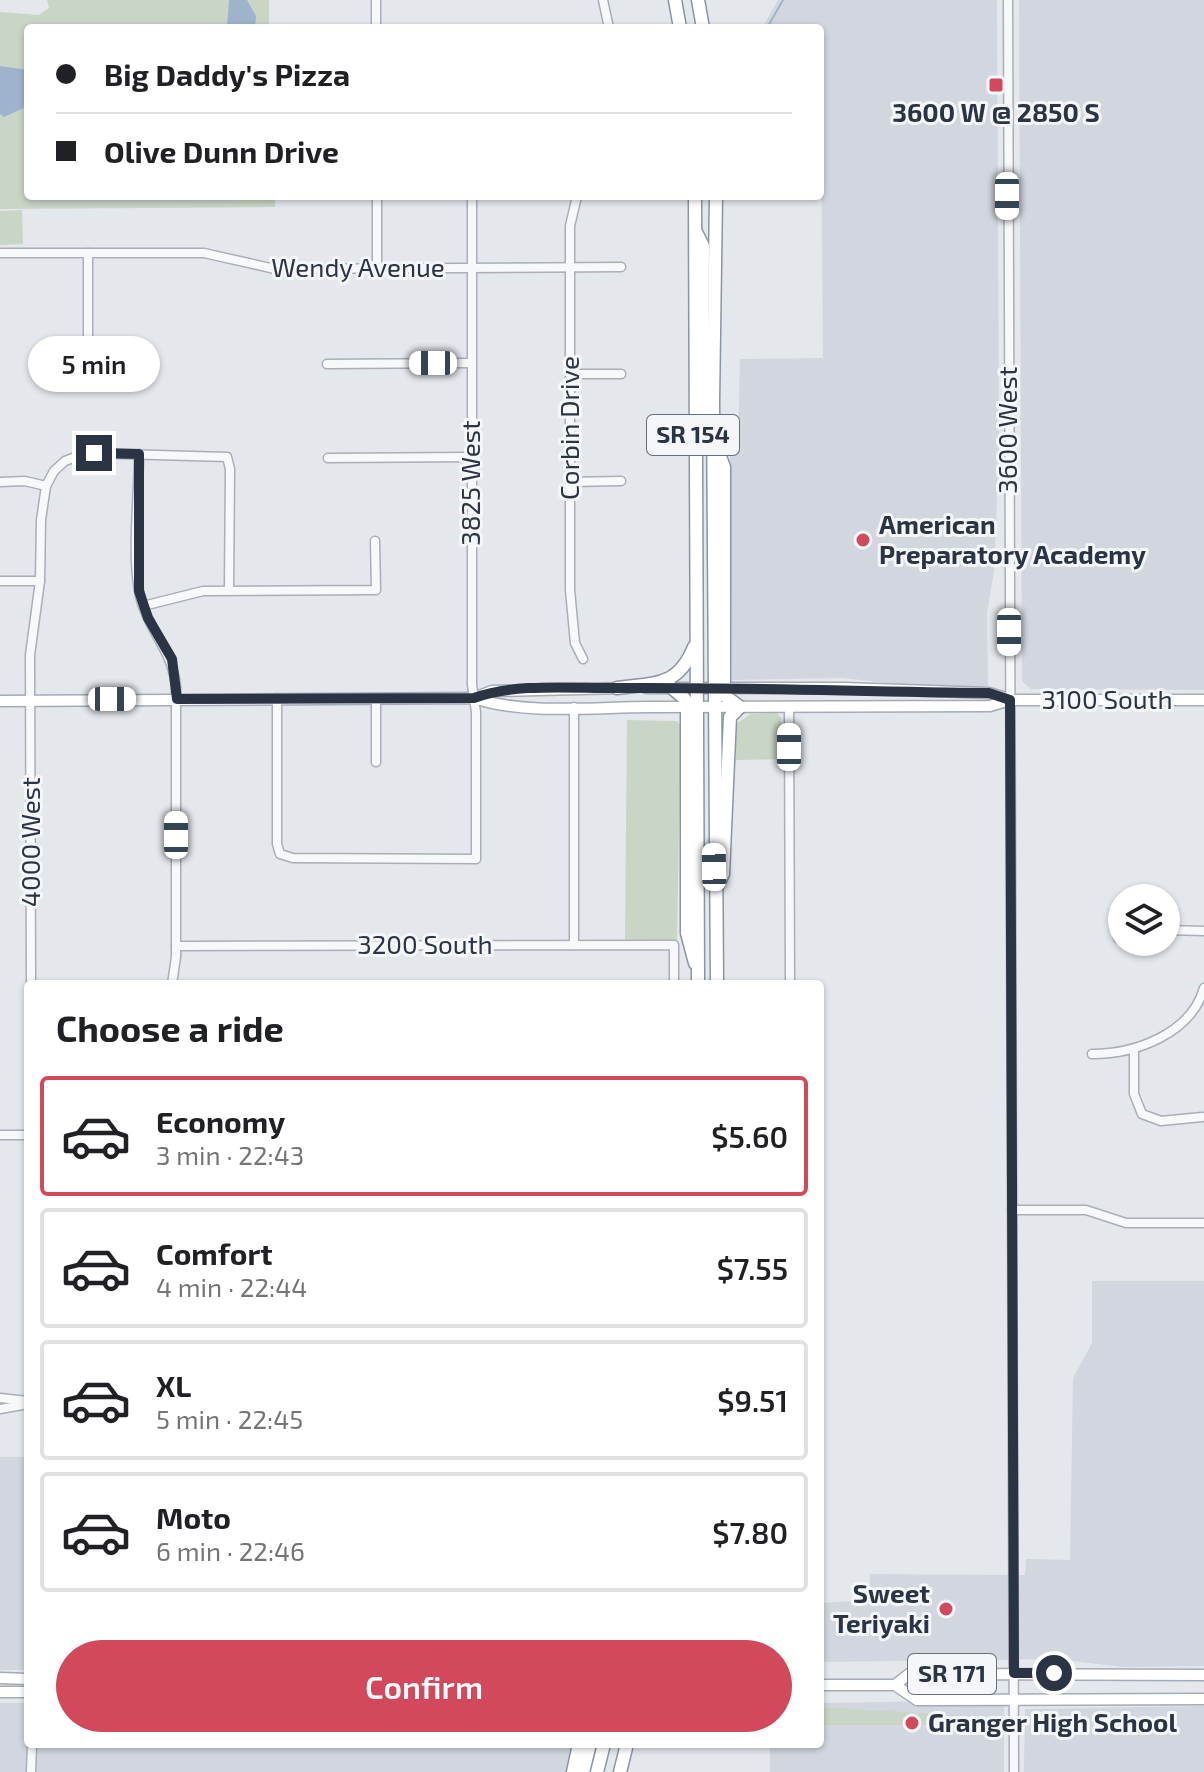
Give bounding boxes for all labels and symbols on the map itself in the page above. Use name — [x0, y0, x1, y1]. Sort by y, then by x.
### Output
marker: 3600 W @ 2850 S — [987, 76, 1005, 94]
place label: 3600 W @ 2850 S — [892, 96, 1100, 127]
car — [995, 172, 1019, 220]
street label: Wendy Avenue — [271, 251, 445, 282]
callout: 5 min — [28, 337, 160, 393]
car — [409, 351, 457, 375]
street label: Corbin Drive — [553, 356, 584, 500]
street label: 3600 West — [991, 366, 1022, 494]
road number: SR 154 — [647, 415, 739, 455]
street label: 3825 West — [454, 420, 485, 546]
route end — [76, 435, 112, 471]
place label: American Preparatory Academy — [879, 508, 1146, 570]
marker: American Preparatory Academy — [854, 531, 872, 549]
car — [997, 608, 1021, 656]
street label: 3100 South — [1041, 683, 1173, 714]
car — [88, 687, 136, 711]
car — [777, 723, 801, 771]
street label: 4000 West — [14, 777, 45, 907]
car — [164, 811, 188, 859]
car — [702, 843, 726, 891]
street label: 3200 South — [357, 928, 493, 959]
place label: Sweet Teriyaki — [833, 1577, 930, 1639]
marker: Sweet Teriyaki — [937, 1600, 955, 1618]
road number: SR 171 — [908, 1654, 996, 1694]
route start — [1036, 1655, 1072, 1691]
place label: Granger High School — [928, 1706, 1177, 1737]
marker: Granger High School — [903, 1714, 921, 1732]

